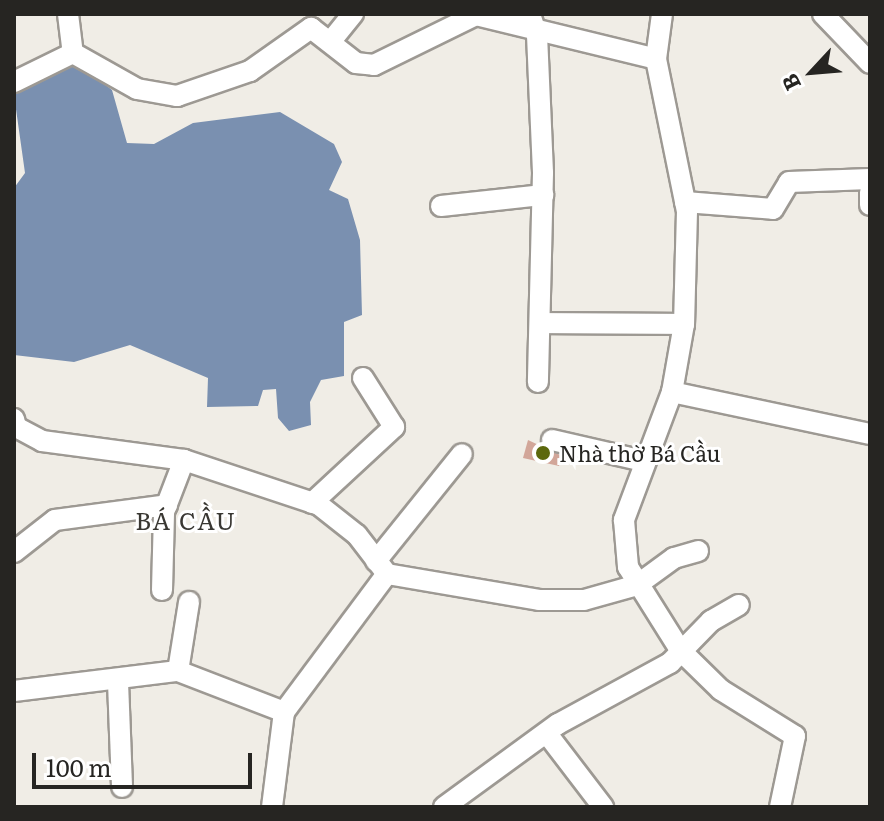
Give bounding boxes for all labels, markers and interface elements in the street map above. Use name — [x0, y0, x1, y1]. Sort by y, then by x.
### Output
north arrow — [772, 32, 852, 112]
text: B — [772, 69, 808, 97]
place label: Nhà thờ Bá Cầu — [559, 440, 720, 466]
marker: Nhà thờ Bá Cầu — [534, 444, 552, 462]
district label: BÁ CẦU — [135, 506, 237, 534]
scale bar — [36, 737, 256, 787]
text: 100 m — [46, 749, 112, 784]

